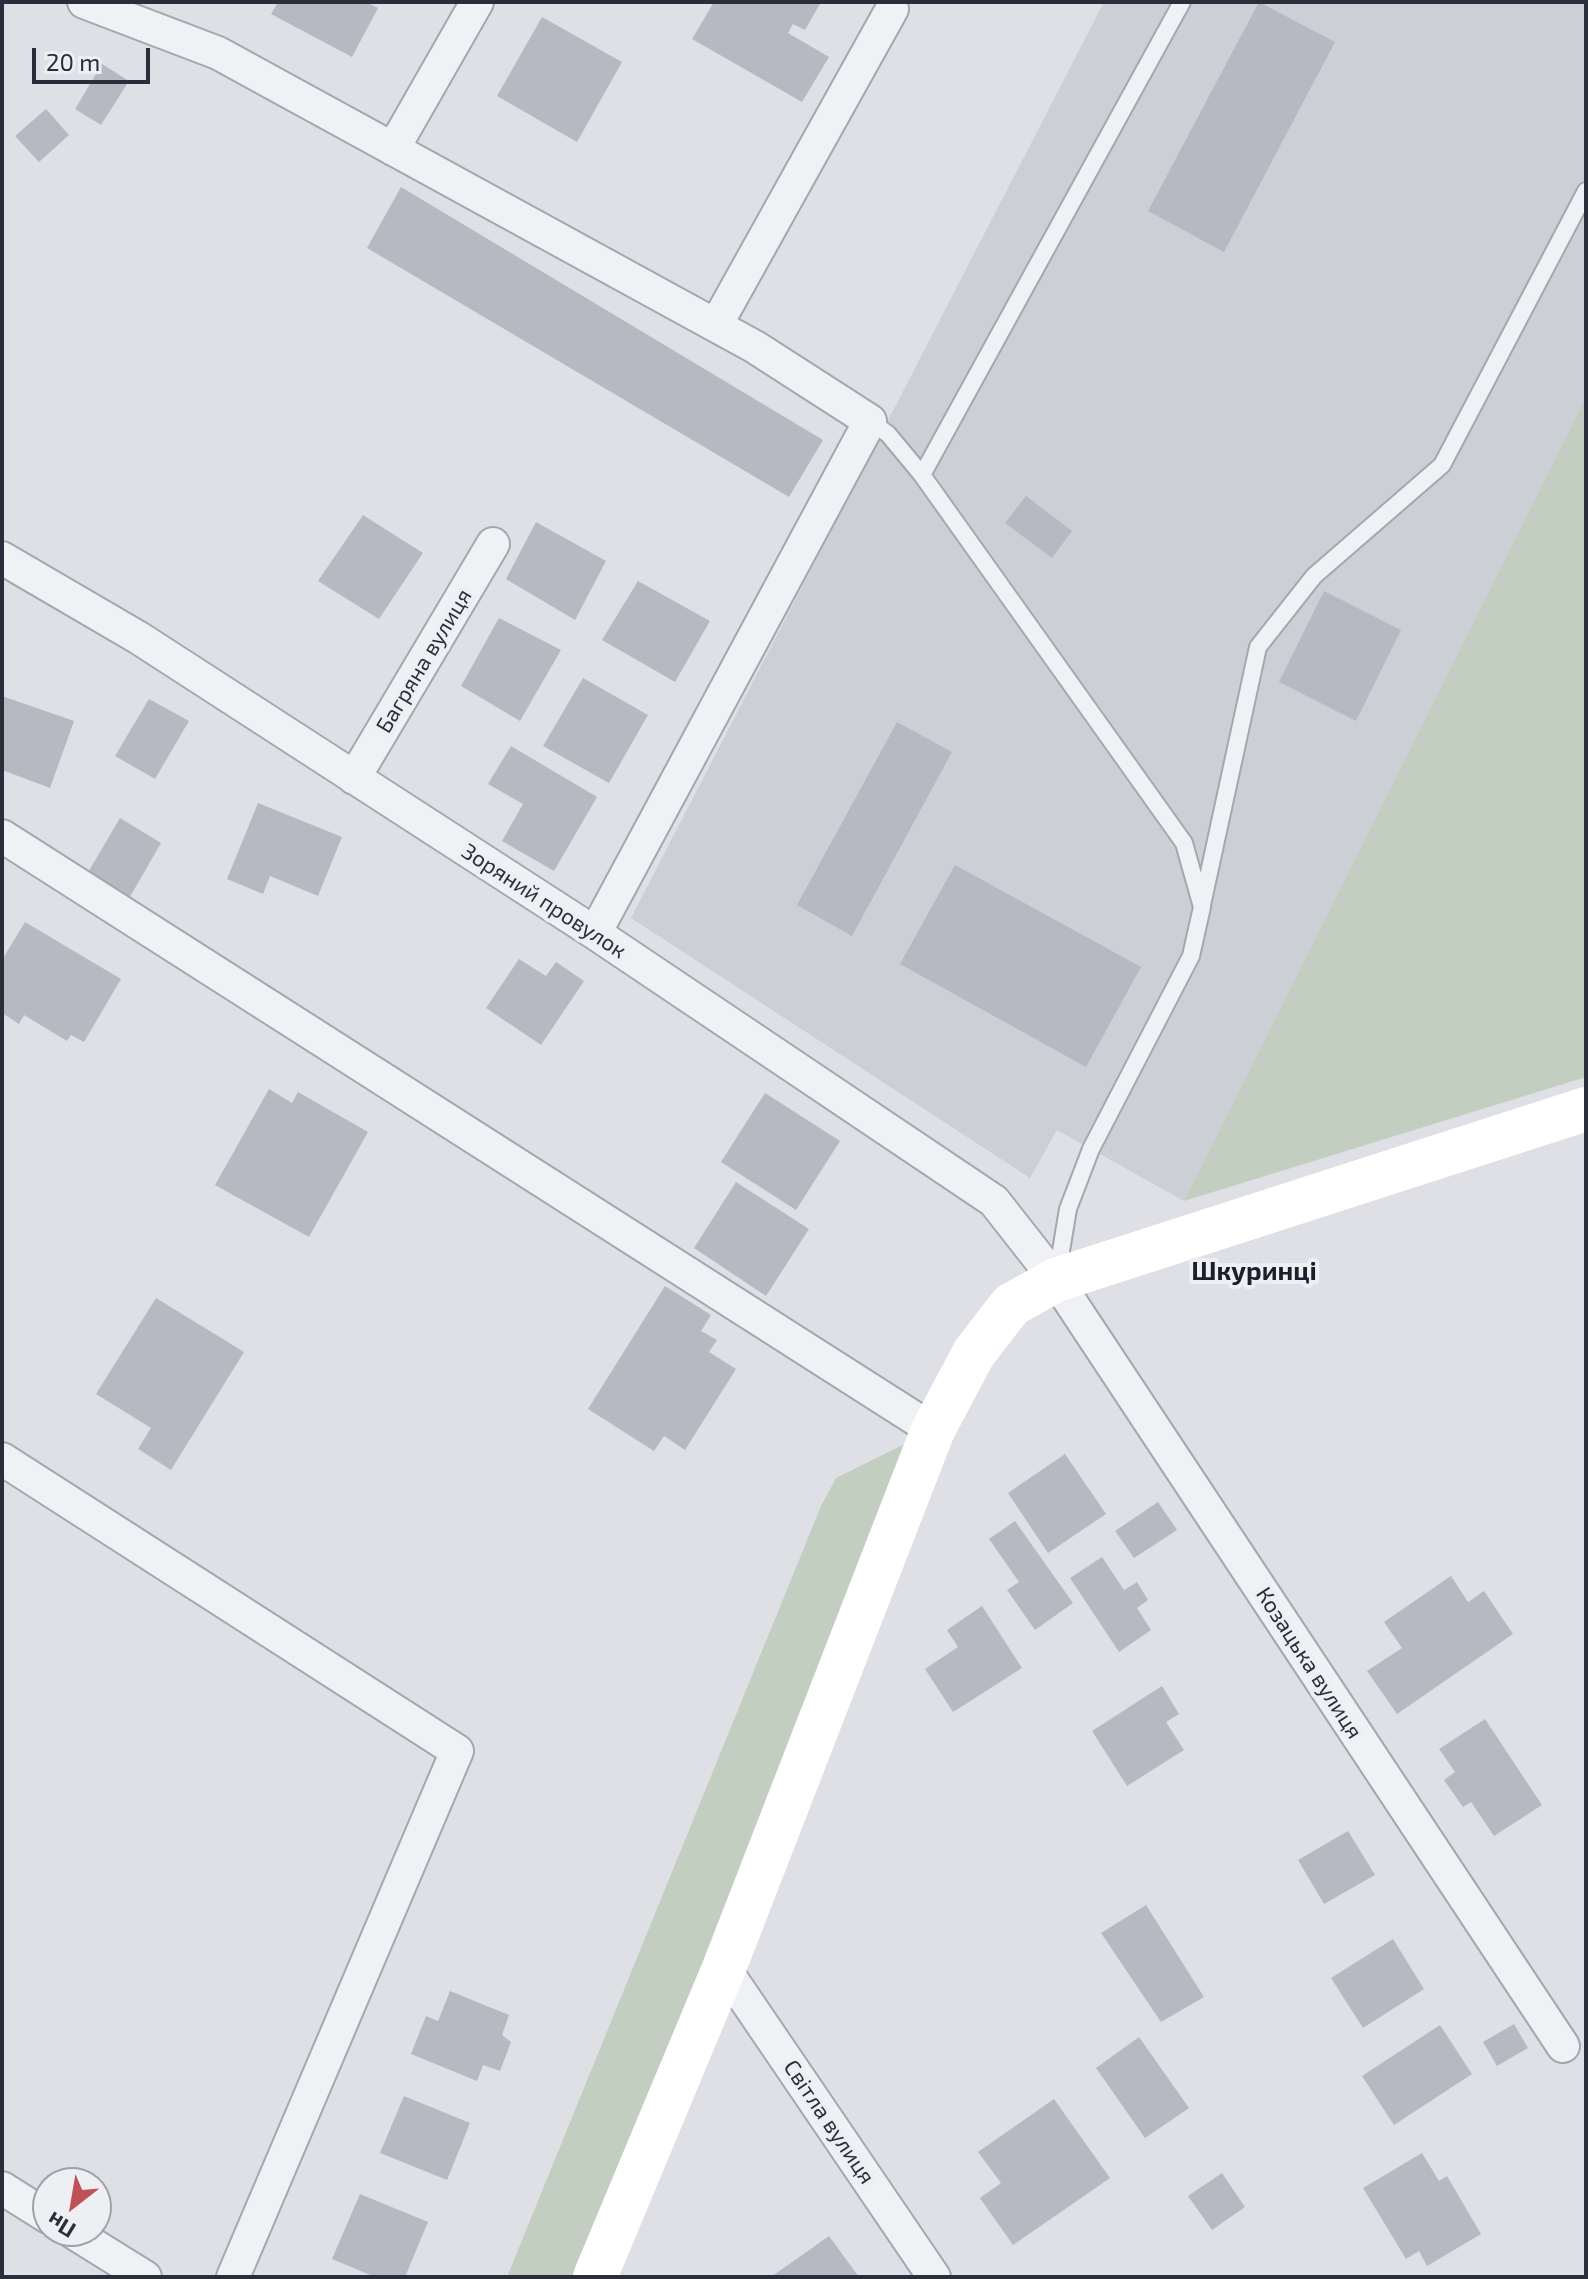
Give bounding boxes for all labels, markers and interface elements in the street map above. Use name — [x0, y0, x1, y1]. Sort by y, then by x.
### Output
scale bar — [36, 32, 154, 82]
text: 20 m — [46, 47, 100, 76]
street label: Багряна вулиця — [371, 584, 477, 738]
street label: Зоряний провулок — [457, 838, 631, 964]
district label: Шкуринці — [1191, 1255, 1317, 1287]
street label: Козацька вулиця — [1250, 1582, 1368, 1744]
street label: Світла вулиця — [778, 2055, 880, 2189]
north arrow — [32, 2167, 112, 2247]
text: Пн — [42, 2207, 80, 2244]

